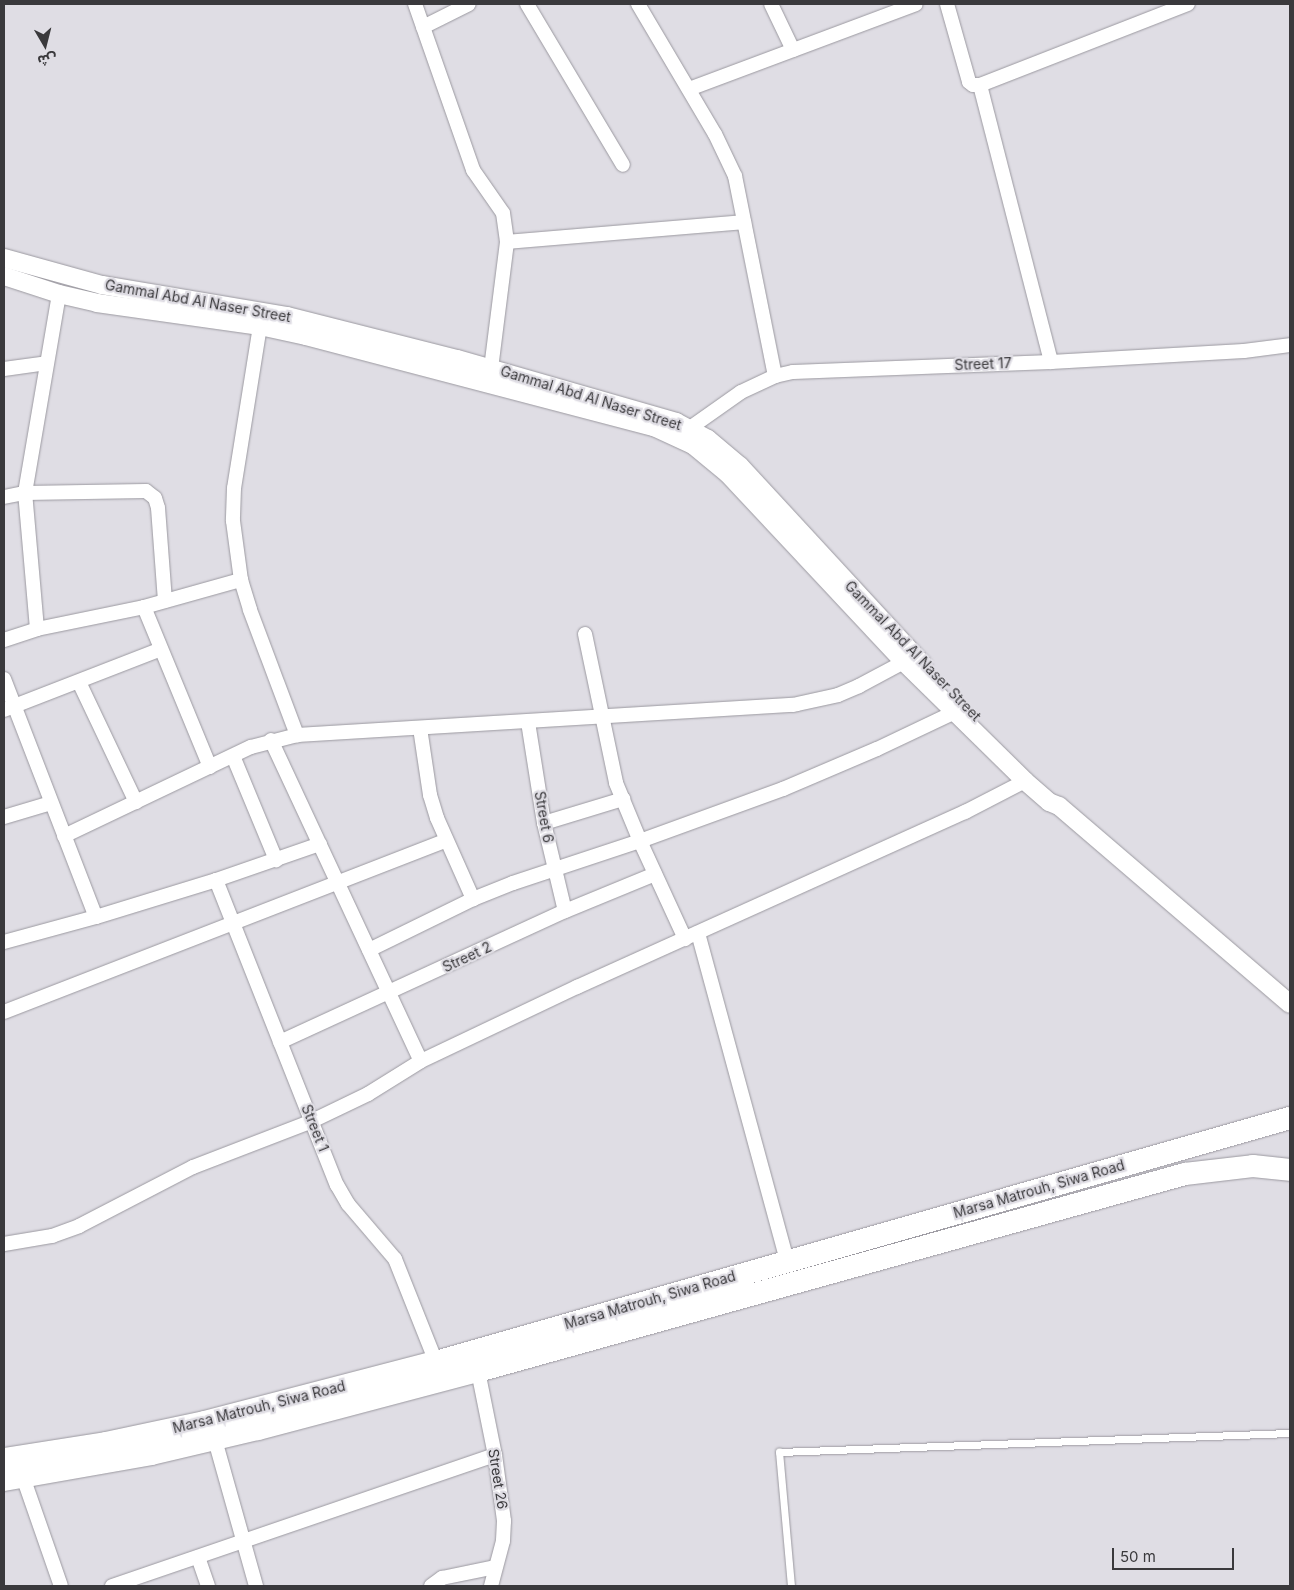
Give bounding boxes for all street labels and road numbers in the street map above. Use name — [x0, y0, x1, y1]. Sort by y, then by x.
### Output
street label: Gammal Abd Al Naser Street — [104, 276, 292, 326]
street label: Street 17 — [954, 355, 1012, 373]
street label: Gammal Abd Al Naser Street — [498, 362, 684, 434]
street label: Gammal Abd Al Naser Street — [842, 577, 984, 725]
street label: Street 6 — [531, 790, 557, 844]
street label: Street 2 — [440, 938, 494, 976]
street label: Street 1 — [298, 1102, 332, 1154]
street label: Marsa Matrouh, Siwa Road — [951, 1156, 1127, 1222]
street label: Marsa Matrouh, Siwa Road — [562, 1267, 738, 1333]
street label: Marsa Matrouh, Siwa Road — [171, 1377, 347, 1437]
street label: Street 26 — [485, 1448, 511, 1510]

